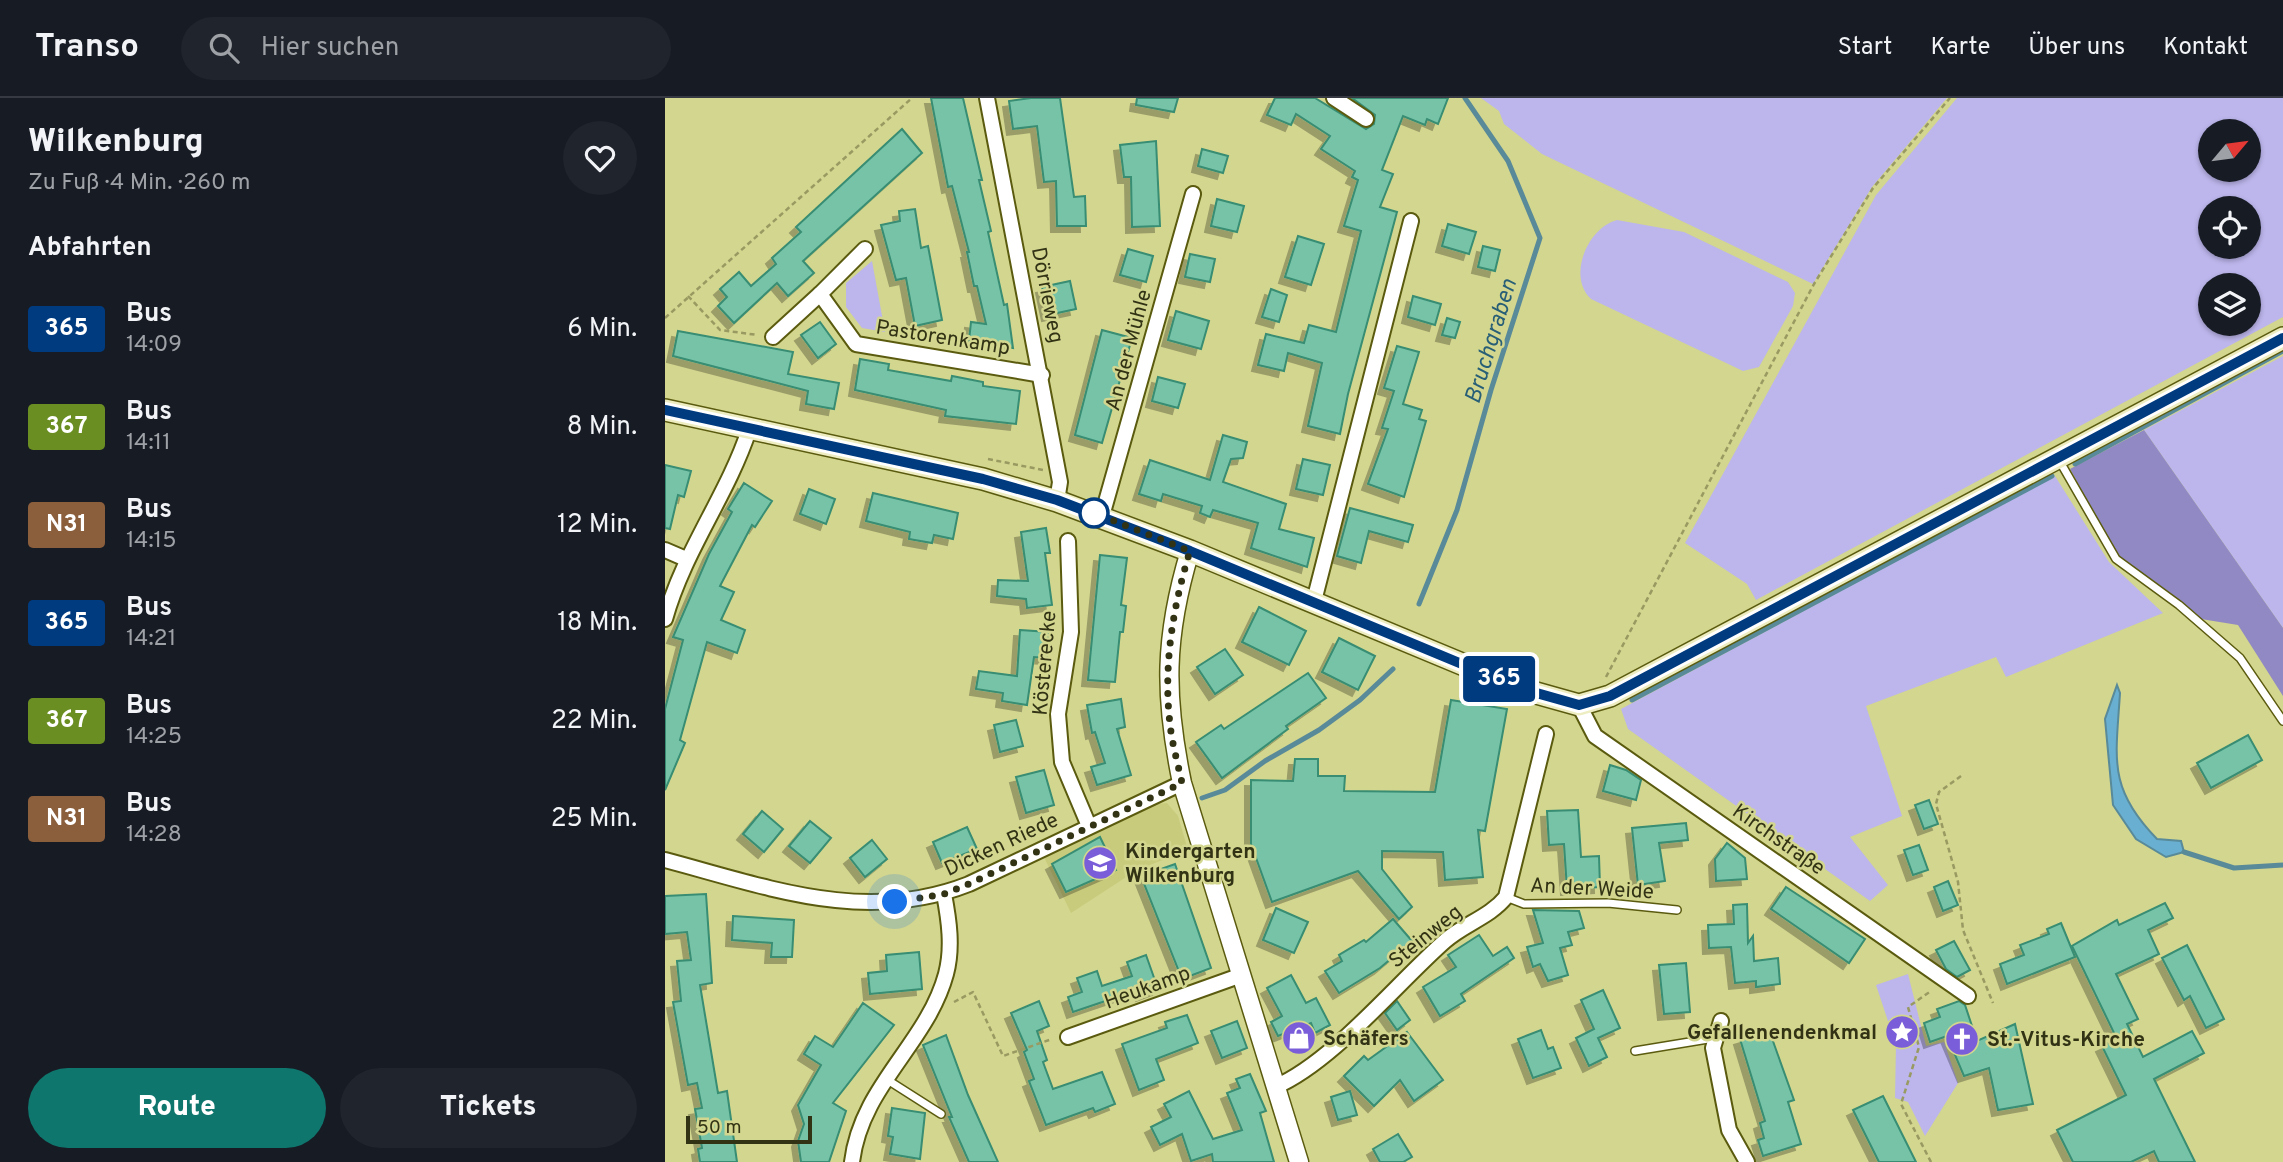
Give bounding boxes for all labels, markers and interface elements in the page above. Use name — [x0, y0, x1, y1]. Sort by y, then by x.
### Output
search box — [181, 17, 671, 80]
text: Transo — [35, 27, 139, 69]
icon: search — [205, 29, 243, 67]
text: Hier suchen — [261, 32, 400, 65]
text: Start — [1838, 33, 1892, 63]
text: Karte — [1930, 33, 1990, 63]
text: Über uns — [2028, 33, 2125, 63]
text: Kontakt — [2163, 33, 2248, 63]
north arrow — [2198, 119, 2261, 182]
map controls — [2198, 119, 2261, 336]
button: heart — [563, 121, 637, 195]
text: Wilkenburg — [28, 122, 204, 164]
text: Zu Fuß · 4 Min. · 260 m — [28, 169, 251, 198]
button: locate — [2198, 196, 2261, 259]
text: Abfahrten — [28, 232, 152, 265]
street label: Dörrieweg — [1024, 245, 1069, 346]
button: layers — [2198, 273, 2261, 336]
water label: Bruchgraben — [1460, 275, 1525, 408]
street label: An der Mühle — [1100, 287, 1159, 414]
text: Bus — [126, 298, 172, 331]
text: 6 Min. — [567, 313, 637, 346]
text: 365 — [45, 314, 88, 344]
street label: Pastorenkamp — [874, 315, 1012, 362]
text: 14:09 — [126, 331, 182, 360]
text: Bus — [126, 396, 172, 429]
text: 8 Min. — [567, 411, 637, 444]
text: 367 — [45, 412, 88, 442]
text: 14:11 — [126, 429, 171, 458]
text: Bus — [126, 494, 172, 527]
unlabelled marker — [1079, 498, 1109, 528]
text: 12 Min. — [557, 509, 637, 542]
text: N31 — [46, 510, 87, 540]
text: 14:15 — [126, 527, 176, 556]
text: Bus — [126, 592, 172, 625]
text: 18 Min. — [557, 607, 637, 640]
text: 365 — [45, 608, 88, 638]
street label: Kösterecke — [1027, 609, 1064, 717]
text: 14:21 — [126, 625, 176, 654]
line badge: 365 — [1459, 656, 1539, 702]
text: 365 — [1477, 664, 1521, 694]
text: Bus — [126, 690, 172, 723]
text: 22 Min. — [551, 705, 637, 738]
text: 367 — [45, 706, 88, 736]
text: 14:25 — [126, 723, 182, 752]
text: Bus — [126, 788, 172, 821]
street label: Kirchstraße — [1726, 798, 1830, 882]
text: 25 Min. — [551, 803, 637, 836]
text: N31 — [46, 804, 87, 834]
street label: Dicken Riede — [940, 807, 1063, 884]
text: 14:28 — [126, 821, 182, 850]
place label: Kindergarten Wilkenburg — [1125, 839, 1256, 890]
school or university icon: Kindergarten Wilkenburg — [1081, 844, 1119, 882]
street label: An der Weide — [1529, 873, 1655, 906]
your location — [877, 884, 912, 919]
street label: Steinweg — [1384, 899, 1468, 975]
street label: Heukamp — [1101, 960, 1194, 1016]
place icon: Gefallenendenkmal — [1883, 1013, 1921, 1051]
shop icon: Schäfers — [1280, 1019, 1318, 1057]
place label: Gefallenendenkmal — [1687, 1020, 1877, 1047]
church icon: St.-Vitus-Kirche — [1943, 1020, 1981, 1058]
place label: Schäfers — [1323, 1026, 1409, 1053]
place label: St.-Vitus-Kirche — [1987, 1027, 2145, 1054]
button: Route — [28, 1068, 326, 1148]
button: Tickets — [340, 1068, 637, 1148]
scale bar — [686, 1113, 812, 1145]
text: 50 m — [697, 1116, 742, 1140]

